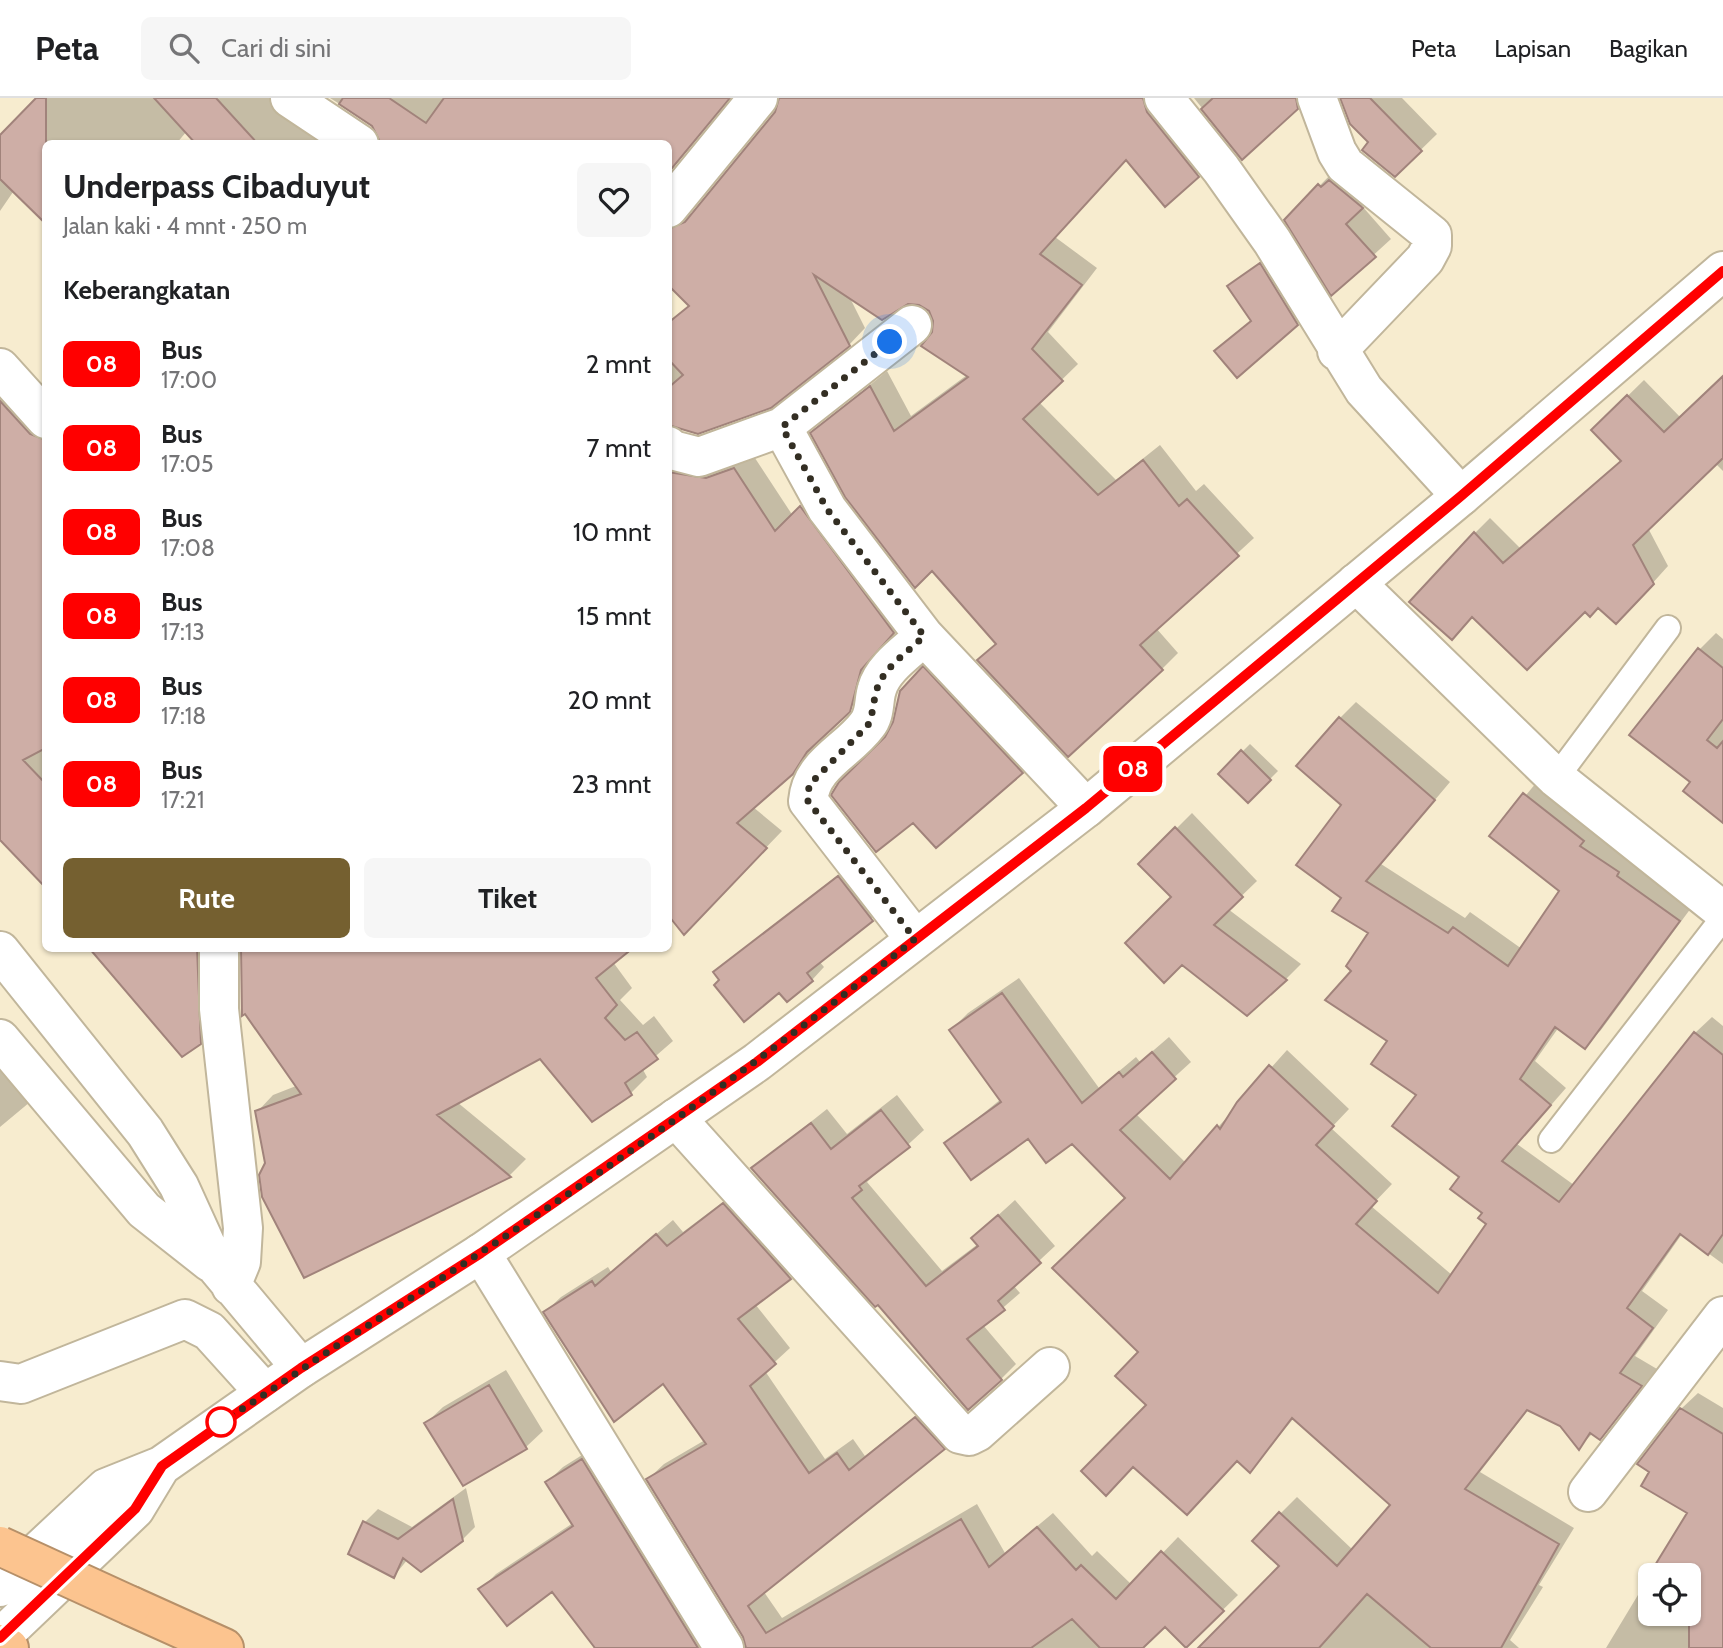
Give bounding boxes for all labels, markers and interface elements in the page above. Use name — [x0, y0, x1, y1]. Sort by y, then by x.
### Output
search box — [141, 17, 631, 80]
text: Peta — [35, 28, 99, 68]
icon: search — [165, 29, 203, 67]
text: Cari di sini — [221, 32, 331, 64]
text: Peta — [1411, 34, 1456, 63]
text: Lapisan — [1494, 34, 1571, 63]
text: Bagikan — [1609, 34, 1688, 63]
button: heart — [577, 163, 651, 237]
text: Underpass Cibaduyut — [63, 166, 370, 206]
text: Jalan kaki · 4 mnt · 250 m — [63, 212, 307, 240]
text: Keberangkatan — [63, 274, 230, 306]
your location — [872, 324, 907, 359]
text: Bus — [161, 334, 202, 366]
text: 2 mnt — [586, 348, 651, 380]
text: 08 — [86, 349, 117, 378]
text: 17:00 — [161, 366, 217, 394]
text: Bus — [161, 418, 202, 450]
text: 7 mnt — [586, 432, 651, 464]
text: 08 — [86, 433, 117, 462]
text: 17:05 — [161, 450, 213, 478]
text: Bus — [161, 502, 202, 534]
text: 10 mnt — [573, 516, 651, 548]
text: 08 — [86, 517, 117, 546]
text: 17:08 — [161, 534, 215, 562]
text: Bus — [161, 586, 202, 618]
text: 15 mnt — [577, 600, 651, 632]
text: 08 — [86, 601, 117, 630]
text: 17:13 — [161, 618, 205, 646]
text: Bus — [161, 670, 202, 702]
text: 20 mnt — [567, 684, 651, 716]
text: 08 — [86, 685, 117, 714]
text: 17:18 — [161, 702, 206, 730]
line badge: 08 — [1102, 746, 1164, 792]
text: Bus — [161, 754, 202, 786]
text: 08 — [1117, 754, 1149, 783]
text: 23 mnt — [572, 768, 651, 800]
text: 08 — [86, 769, 117, 798]
text: 17:21 — [161, 786, 204, 814]
button: Rute — [63, 858, 350, 938]
button: Tiket — [364, 858, 651, 938]
unlabelled marker — [206, 1407, 236, 1437]
map controls — [1638, 1563, 1701, 1626]
button: locate — [1638, 1563, 1701, 1626]

